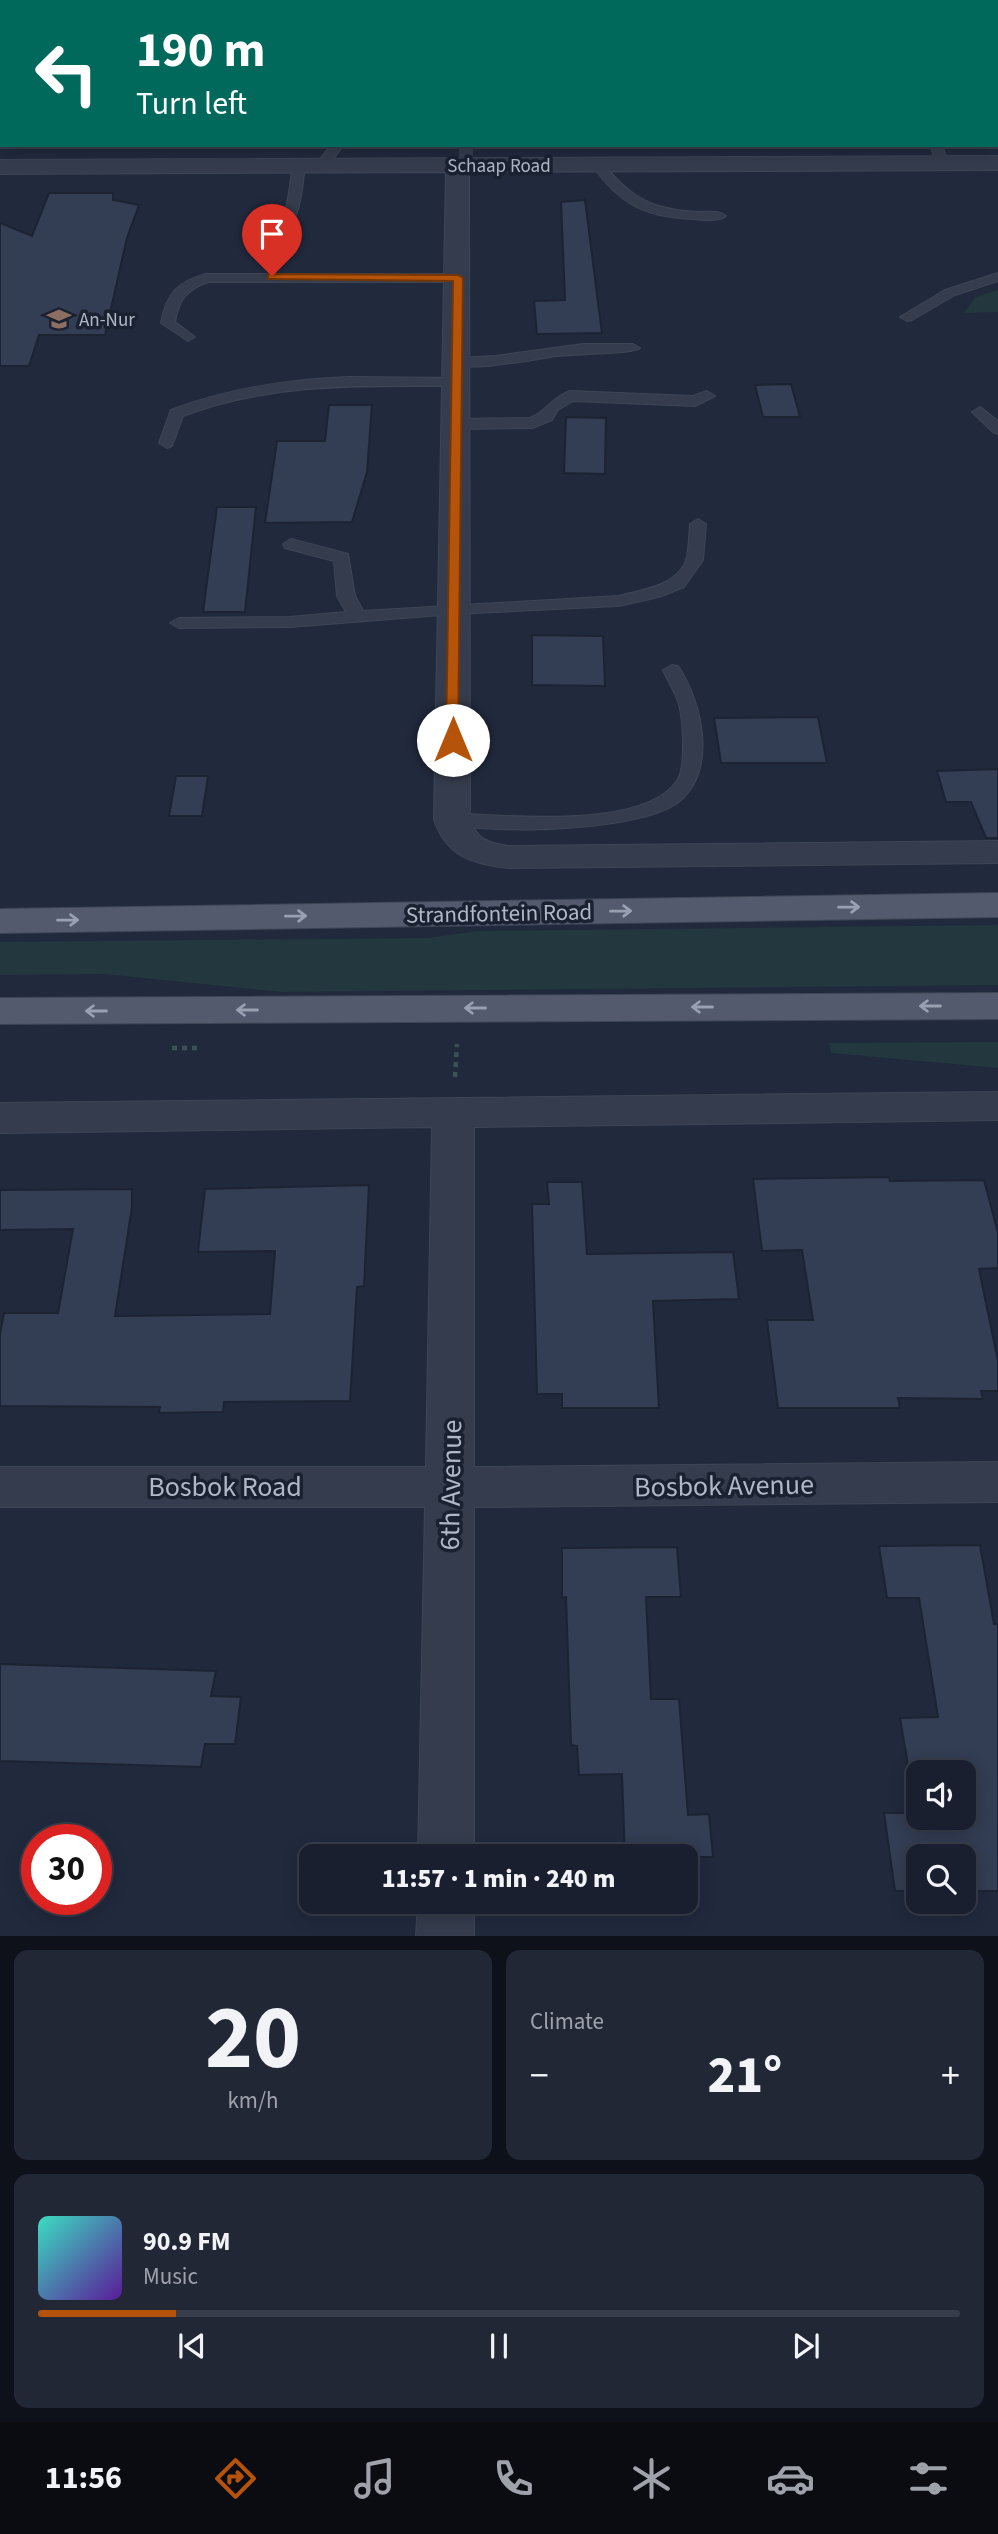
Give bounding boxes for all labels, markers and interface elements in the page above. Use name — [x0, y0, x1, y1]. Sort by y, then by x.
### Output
text: 190 m — [136, 16, 265, 86]
icon: left — [21, 28, 112, 119]
text: Turn left — [136, 81, 247, 127]
street label: Schaap Road — [447, 153, 551, 180]
pin — [242, 204, 302, 276]
icon: arrive — [253, 215, 291, 253]
school or university icon: An-Nur — [45, 305, 73, 333]
place label: An-Nur — [79, 307, 135, 334]
position arrow — [416, 703, 490, 777]
street label: Strandfontein Road — [405, 895, 593, 932]
one-way arrow — [837, 900, 860, 914]
one-way arrow — [609, 904, 632, 918]
one-way arrow — [284, 910, 307, 923]
one-way arrow — [56, 913, 79, 927]
one-way arrow — [919, 999, 942, 1013]
one-way arrow — [691, 1000, 714, 1014]
one-way arrow — [464, 1001, 487, 1015]
one-way arrow — [236, 1003, 259, 1017]
one-way arrow — [85, 1004, 108, 1018]
street label: 6th Avenue — [430, 1419, 472, 1551]
street label: Bosbok Avenue — [634, 1464, 814, 1508]
street label: Bosbok Road — [148, 1467, 302, 1507]
map controls — [906, 1760, 976, 1914]
button: sound — [906, 1760, 976, 1830]
speed limit sign: 30 — [21, 1824, 112, 1915]
button: search — [906, 1844, 976, 1914]
text: 11:57 · 1 min · 240 m — [382, 1860, 615, 1897]
text: 20 — [205, 1974, 301, 2103]
text: Climate — [530, 2005, 604, 2038]
text: 21° — [708, 2039, 782, 2113]
text: − — [530, 2049, 549, 2103]
text: + — [941, 2049, 960, 2103]
text: km/h — [227, 2084, 279, 2117]
text: 90.9 FM — [143, 2223, 231, 2260]
text: Music — [143, 2260, 198, 2293]
icon: previous — [173, 2327, 211, 2365]
icon: pause — [480, 2327, 518, 2365]
icon: next — [787, 2327, 825, 2365]
icon: directions — [211, 2454, 260, 2503]
icon: music — [350, 2454, 399, 2503]
icon: phone — [489, 2454, 538, 2503]
icon: climate — [627, 2454, 676, 2503]
icon: car — [766, 2454, 815, 2503]
icon: filters — [904, 2454, 953, 2503]
text: 11:56 — [45, 2455, 122, 2501]

